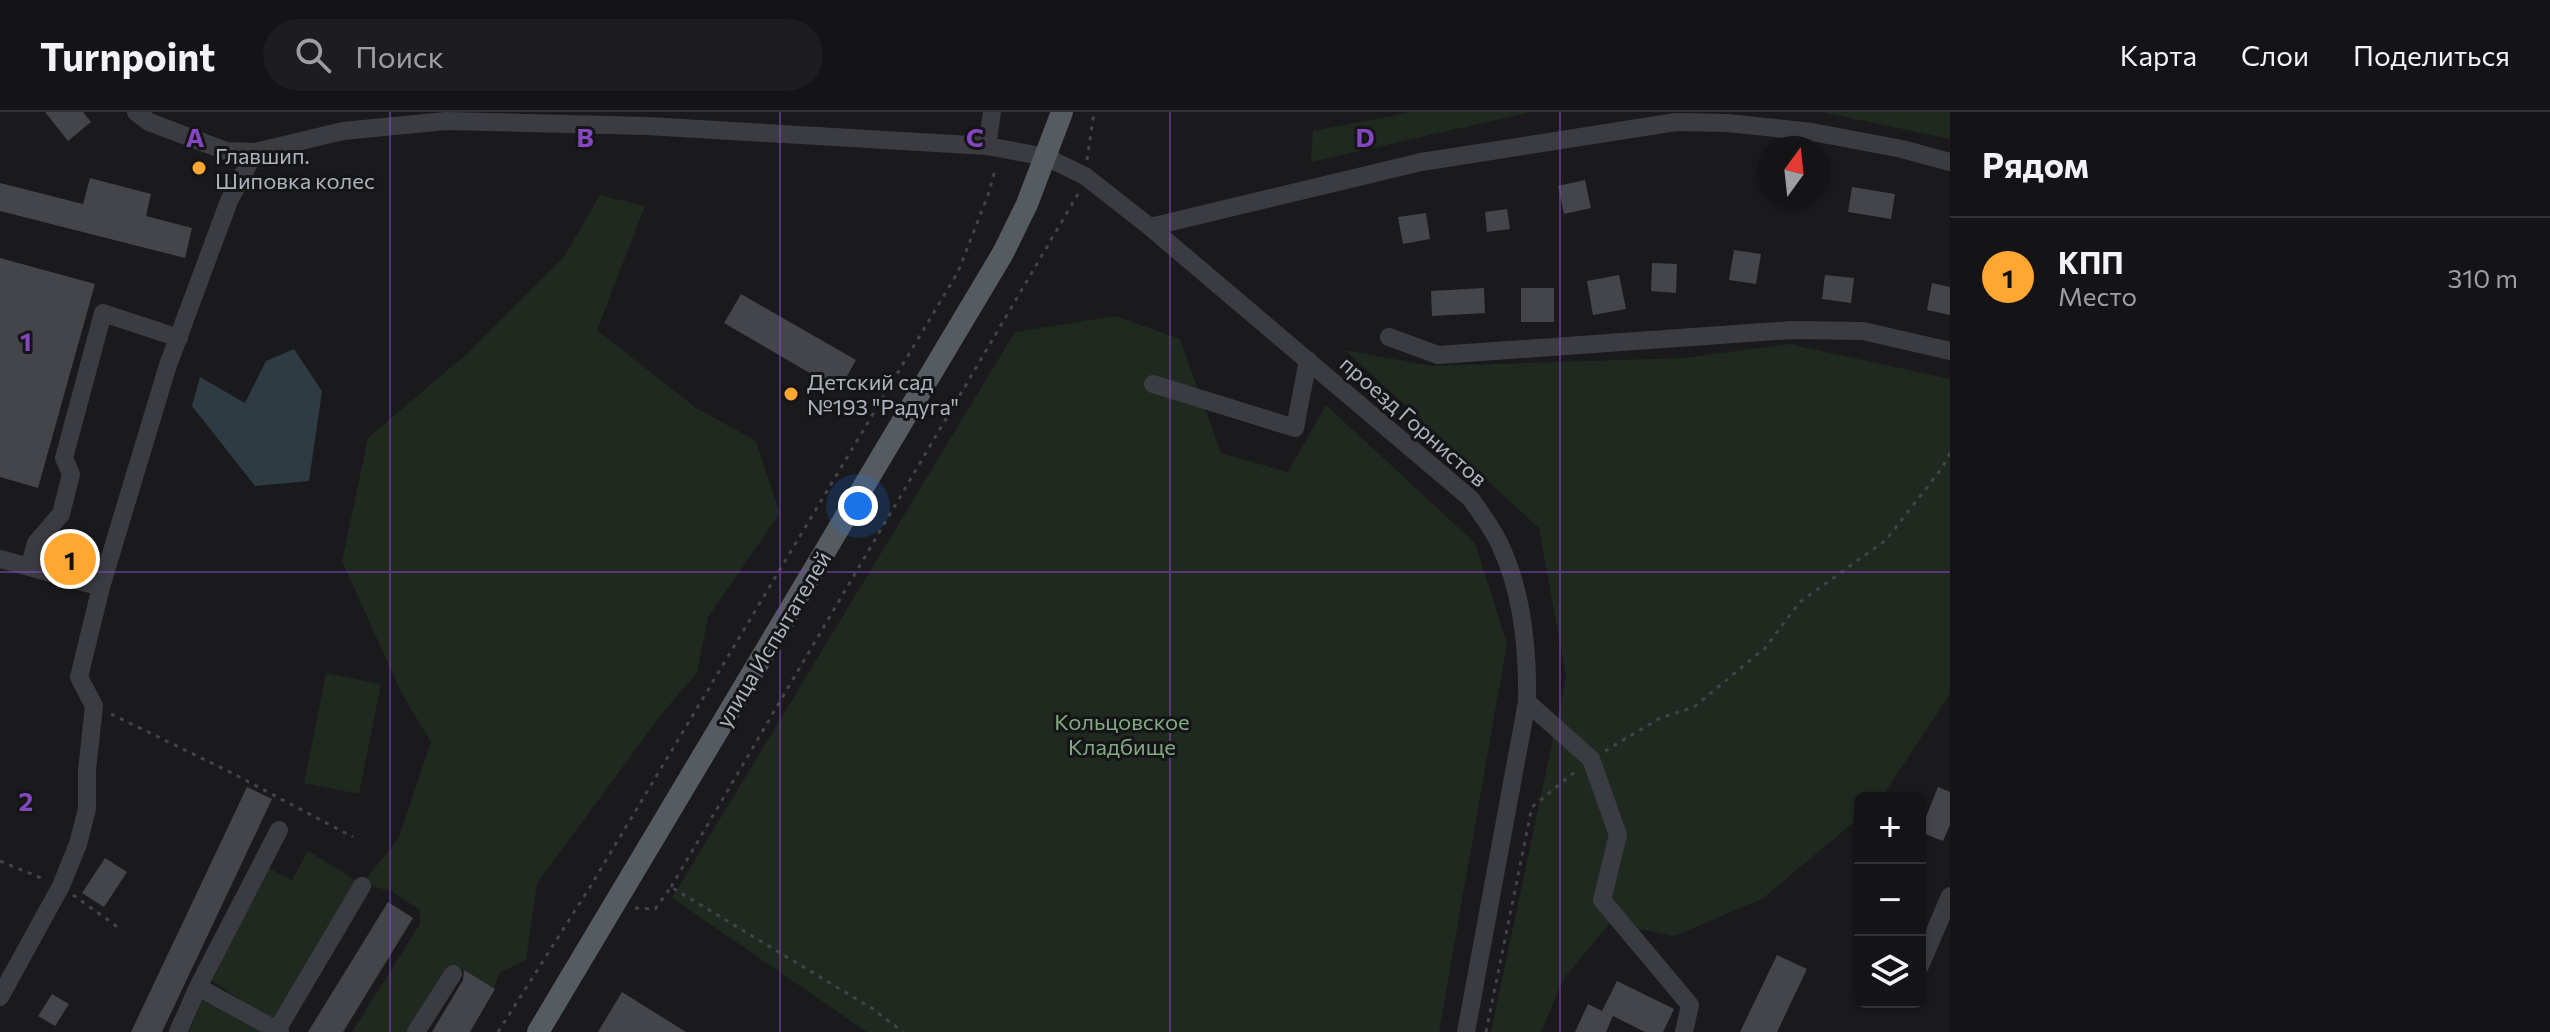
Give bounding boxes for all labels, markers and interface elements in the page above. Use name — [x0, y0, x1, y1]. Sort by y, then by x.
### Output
search box — [263, 19, 823, 91]
text: Turnpoint — [40, 32, 215, 79]
icon: search — [291, 33, 335, 77]
text: Поиск — [355, 37, 444, 74]
text: Карта — [2120, 38, 2197, 72]
text: Слои — [2241, 38, 2309, 72]
text: Поделиться — [2353, 38, 2510, 72]
text: A — [186, 121, 205, 152]
text: B — [576, 121, 594, 152]
text: C — [966, 121, 984, 152]
text: D — [1355, 121, 1375, 152]
north arrow — [1758, 136, 1830, 208]
place label: Главшип. Шиповка колес — [215, 142, 375, 194]
text: Рядом — [1982, 143, 2089, 185]
marker: Главшип. Шиповка колес — [190, 159, 208, 177]
text: КПП — [2058, 243, 2124, 280]
text: 1 — [2002, 262, 2014, 293]
text: 310 m — [2447, 262, 2518, 293]
text: Место — [2058, 280, 2137, 311]
text: 1 — [20, 325, 32, 356]
street label: проезд Горнистов — [1335, 350, 1493, 492]
place label: Детский сад №193 "Радуга" — [807, 368, 959, 420]
marker: Детский сад №193 "Радуга" — [782, 385, 800, 403]
your location — [838, 486, 878, 526]
pin: 1 — [44, 529, 96, 589]
street label: улица Испытателей — [710, 546, 836, 732]
park label: Кольцовское Кладбище — [1054, 708, 1190, 760]
text: 2 — [19, 785, 33, 816]
map controls — [1854, 792, 1926, 1008]
button: + — [1854, 792, 1926, 864]
button: − — [1854, 864, 1926, 936]
button: layers — [1854, 936, 1926, 1008]

